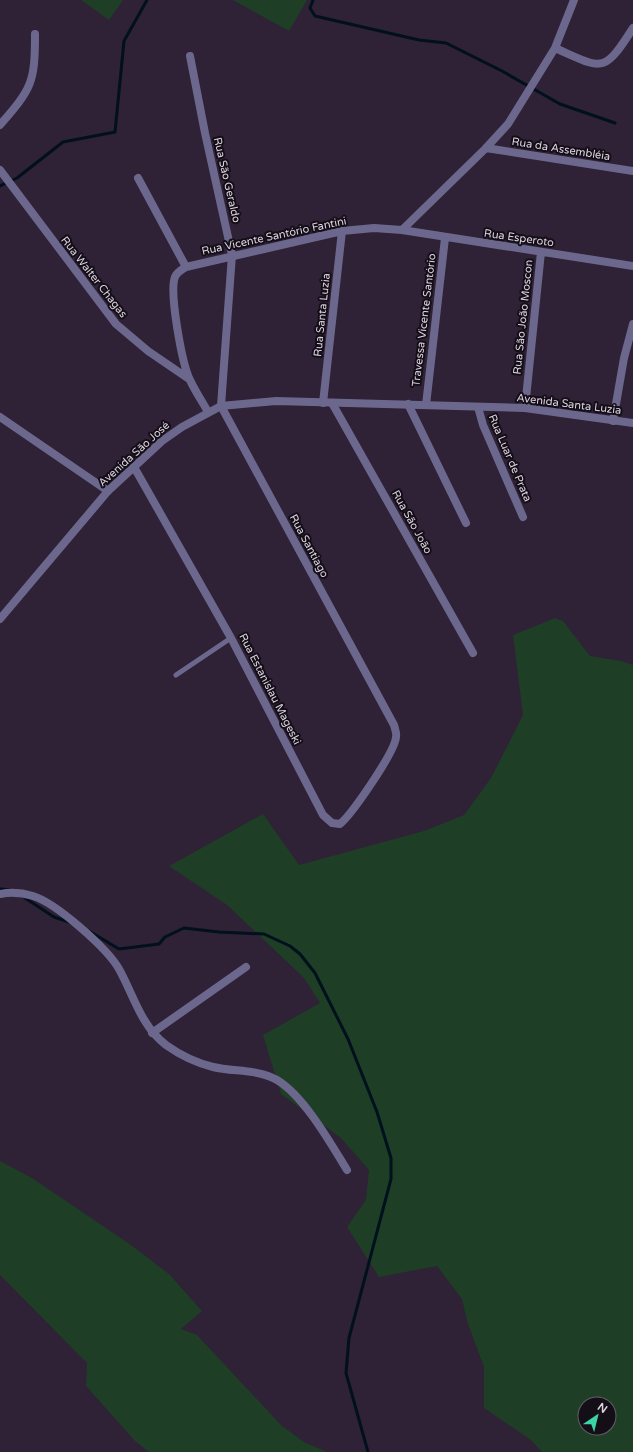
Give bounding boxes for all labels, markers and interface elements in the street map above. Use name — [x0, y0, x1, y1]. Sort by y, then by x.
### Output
street label: Rua da Assembléia — [511, 135, 611, 163]
street label: Rua São Geraldo — [211, 136, 243, 224]
street label: Rua Vicente Santório Fantini — [201, 214, 347, 258]
street label: Rua Esperoto — [483, 227, 555, 249]
street label: Rua Walter Chagas — [58, 234, 130, 320]
street label: Travessa Vicente Santório — [409, 252, 439, 387]
street label: Rua São João Moscon — [511, 259, 535, 375]
street label: Rua Santa Luzia — [311, 273, 333, 357]
street label: Avenida Santa Luzia — [516, 391, 622, 417]
street label: Rua Luar de Prata — [486, 412, 534, 504]
street label: Avenida São José — [96, 419, 172, 489]
street label: Rua São João — [389, 488, 435, 556]
street label: Rua Santiago — [287, 512, 331, 580]
street label: Rua Estanislau Mageski — [236, 631, 304, 747]
north arrow — [577, 1396, 617, 1436]
text: N — [595, 1400, 610, 1416]

